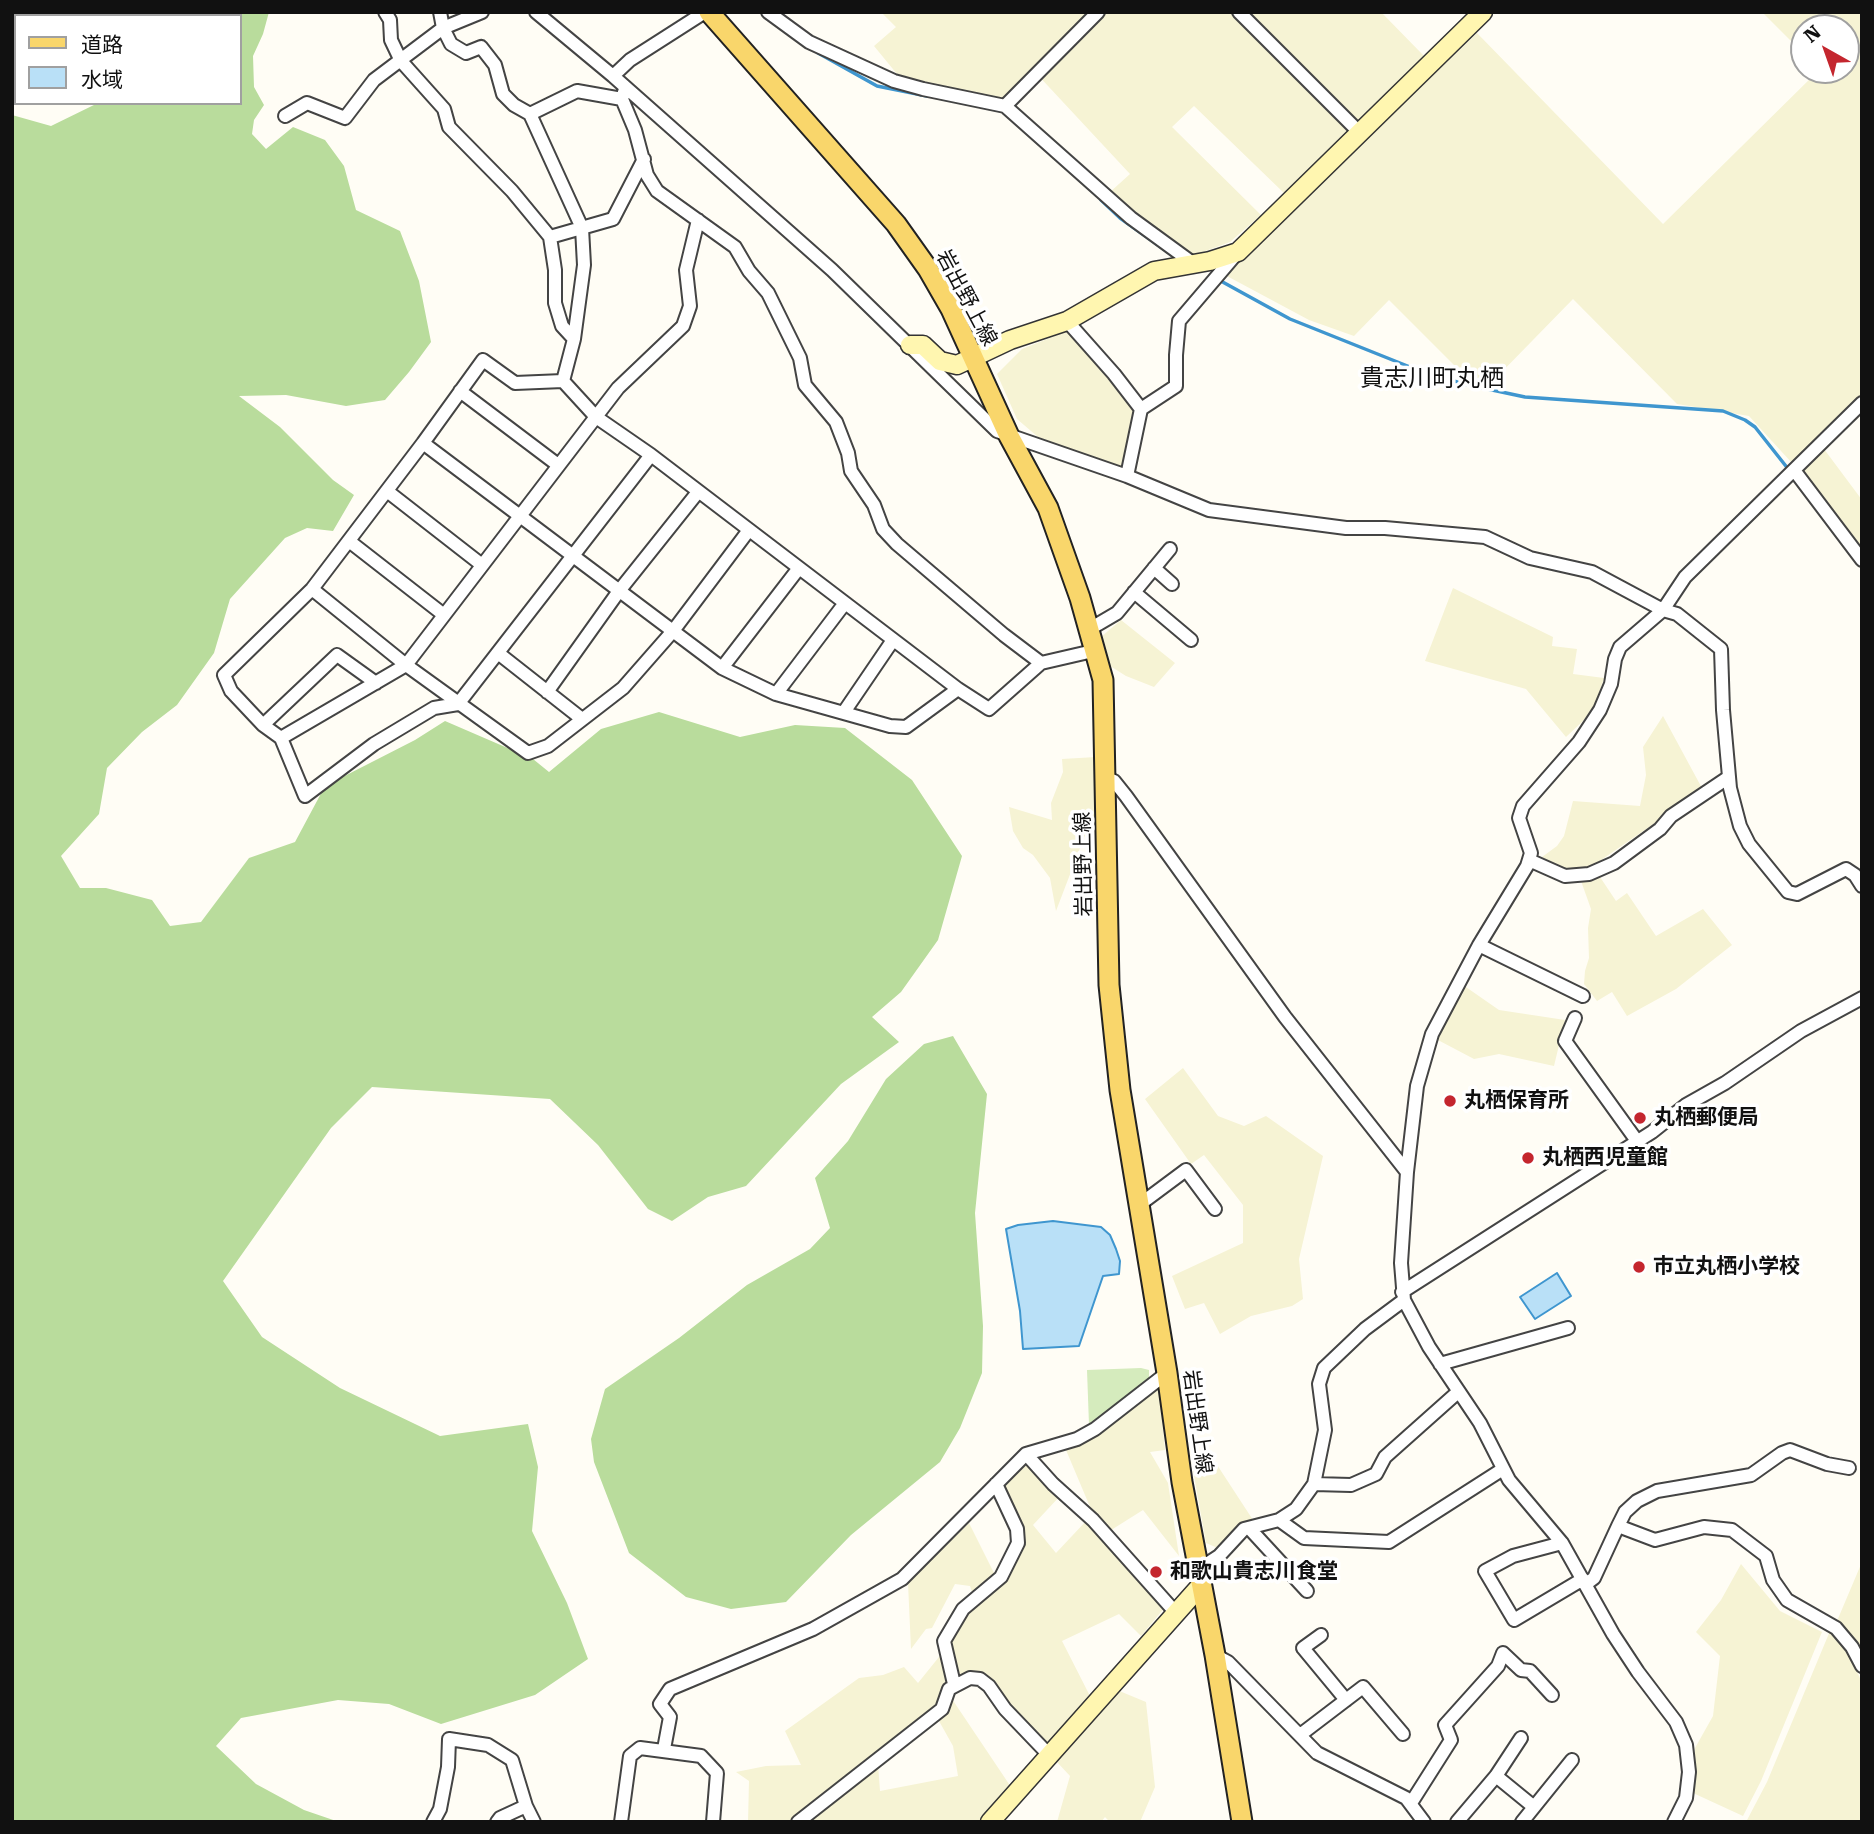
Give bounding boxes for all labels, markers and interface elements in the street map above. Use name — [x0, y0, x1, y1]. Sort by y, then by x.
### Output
legend — [14, 14, 242, 105]
north arrow — [1790, 14, 1860, 84]
text: N — [1799, 21, 1825, 48]
text: 道路 — [81, 33, 123, 57]
text: 水域 — [81, 68, 123, 92]
street label: 岩出野上線 — [930, 246, 1002, 350]
district label: 貴志川町丸栖 — [1360, 365, 1504, 393]
street label: 岩出野上線 — [1070, 811, 1098, 917]
place label: 丸栖保育所 — [1464, 1088, 1569, 1114]
marker: 丸栖保育所 — [1442, 1093, 1458, 1109]
place label: 丸栖郵便局 — [1654, 1105, 1759, 1131]
marker: 丸栖郵便局 — [1632, 1110, 1648, 1126]
place label: 丸栖西児童館 — [1542, 1145, 1668, 1171]
marker: 丸栖西児童館 — [1520, 1150, 1536, 1166]
place label: 市立丸栖小学校 — [1653, 1254, 1800, 1280]
marker: 市立丸栖小学校 — [1631, 1259, 1647, 1275]
street label: 岩出野上線 — [1177, 1368, 1217, 1476]
place label: 和歌山貴志川食堂 — [1170, 1559, 1338, 1585]
marker: 和歌山貴志川食堂 — [1148, 1564, 1164, 1580]

